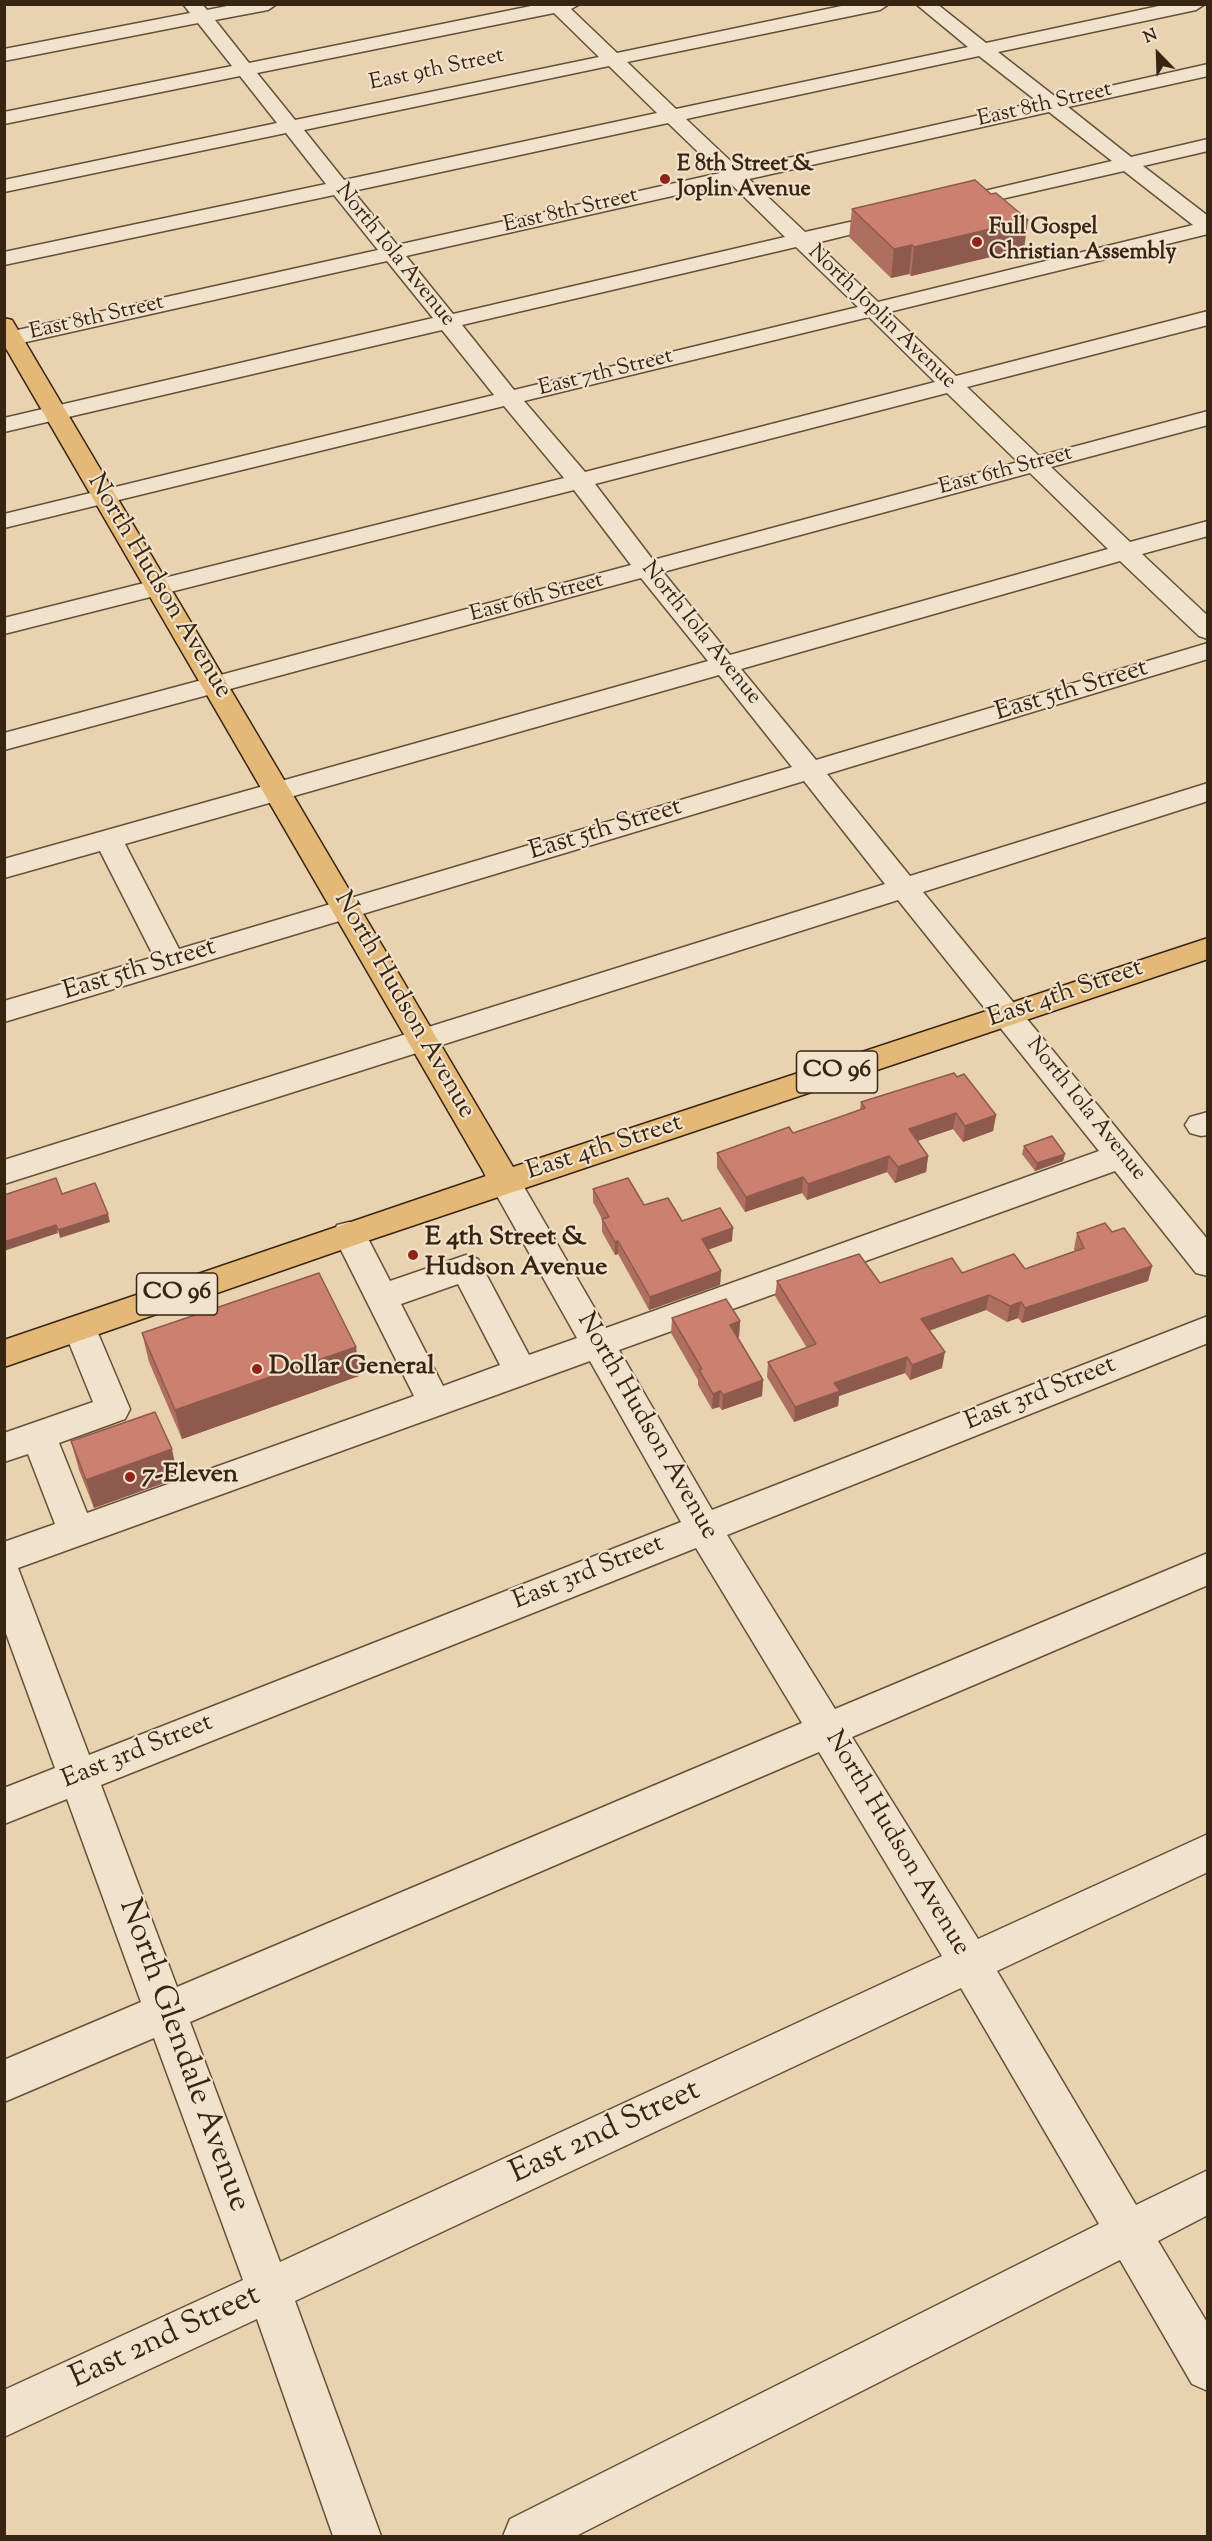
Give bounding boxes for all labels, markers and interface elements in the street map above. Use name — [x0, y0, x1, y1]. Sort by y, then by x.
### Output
north arrow — [1128, 24, 1188, 84]
text: N — [1140, 24, 1161, 50]
street label: East 9th Street — [367, 44, 507, 98]
street label: East 8th Street — [975, 78, 1115, 134]
place label: E 8th Street & Joplin Avenue — [677, 153, 813, 204]
marker: E 8th Street & Joplin Avenue — [658, 172, 672, 186]
street label: North Iola Avenue — [328, 179, 460, 333]
street label: East 8th Street — [501, 184, 641, 240]
place label: Full Gospel Christian Assembly — [989, 216, 1176, 268]
marker: Full Gospel Christian Assembly — [970, 235, 984, 249]
street label: North Joplin Avenue — [801, 240, 961, 396]
street label: East 8th Street — [27, 291, 167, 347]
street label: East 7th Street — [536, 345, 676, 403]
street label: East 6th Street — [936, 442, 1076, 502]
street label: North Hudson Avenue — [79, 469, 237, 705]
street label: North Iola Avenue — [634, 557, 766, 711]
street label: East 6th Street — [467, 569, 607, 629]
street label: East 5th Street — [992, 654, 1152, 730]
street label: East 5th Street — [526, 793, 686, 869]
street label: North Hudson Avenue — [325, 887, 481, 1125]
street label: East 5th Street — [60, 933, 220, 1009]
street label: East 4th Street — [984, 954, 1148, 1036]
street label: North Iola Avenue — [1019, 1033, 1151, 1187]
road number: CO 96 — [796, 1051, 878, 1093]
street label: East 4th Street — [523, 1109, 687, 1189]
place label: E 4th Street & Hudson Avenue — [425, 1224, 607, 1286]
marker: E 4th Street & Hudson Avenue — [406, 1248, 420, 1262]
road number: CO 96 — [136, 1273, 218, 1315]
street label: North Hudson Avenue — [568, 1308, 724, 1546]
street label: East 3rd Street — [961, 1351, 1121, 1439]
place label: Dollar General — [269, 1353, 435, 1385]
marker: Dollar General — [250, 1362, 264, 1376]
place label: 7-Eleven — [142, 1461, 238, 1493]
marker: 7-Eleven — [123, 1470, 137, 1484]
street label: East 3rd Street — [509, 1530, 669, 1618]
street label: East 3rd Street — [58, 1709, 218, 1797]
street label: North Hudson Avenue — [817, 1726, 975, 1962]
street label: North Glendale Avenue — [108, 1895, 256, 2217]
street label: East 2nd Street — [505, 2073, 707, 2195]
street label: East 2nd Street — [65, 2278, 267, 2400]

